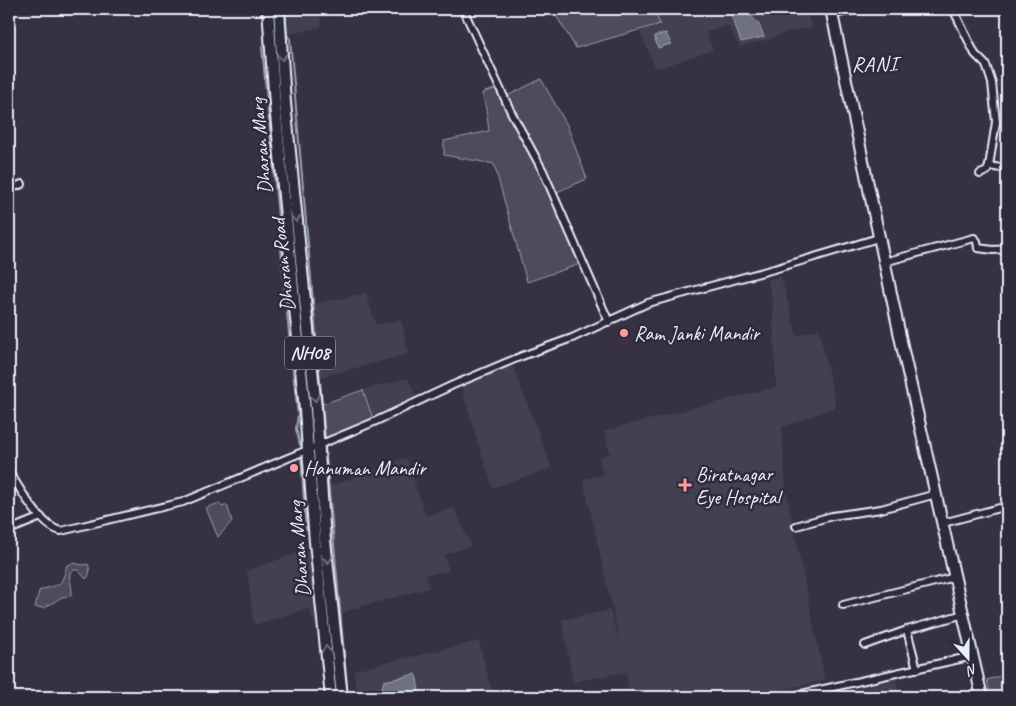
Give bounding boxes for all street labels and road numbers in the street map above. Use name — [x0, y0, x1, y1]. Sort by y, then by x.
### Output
street label: Dharan Marg — [244, 95, 278, 195]
street label: Dharan Road — [265, 214, 300, 313]
road number: NH08 — [285, 336, 335, 369]
street label: Dharan Marg — [282, 498, 316, 598]

